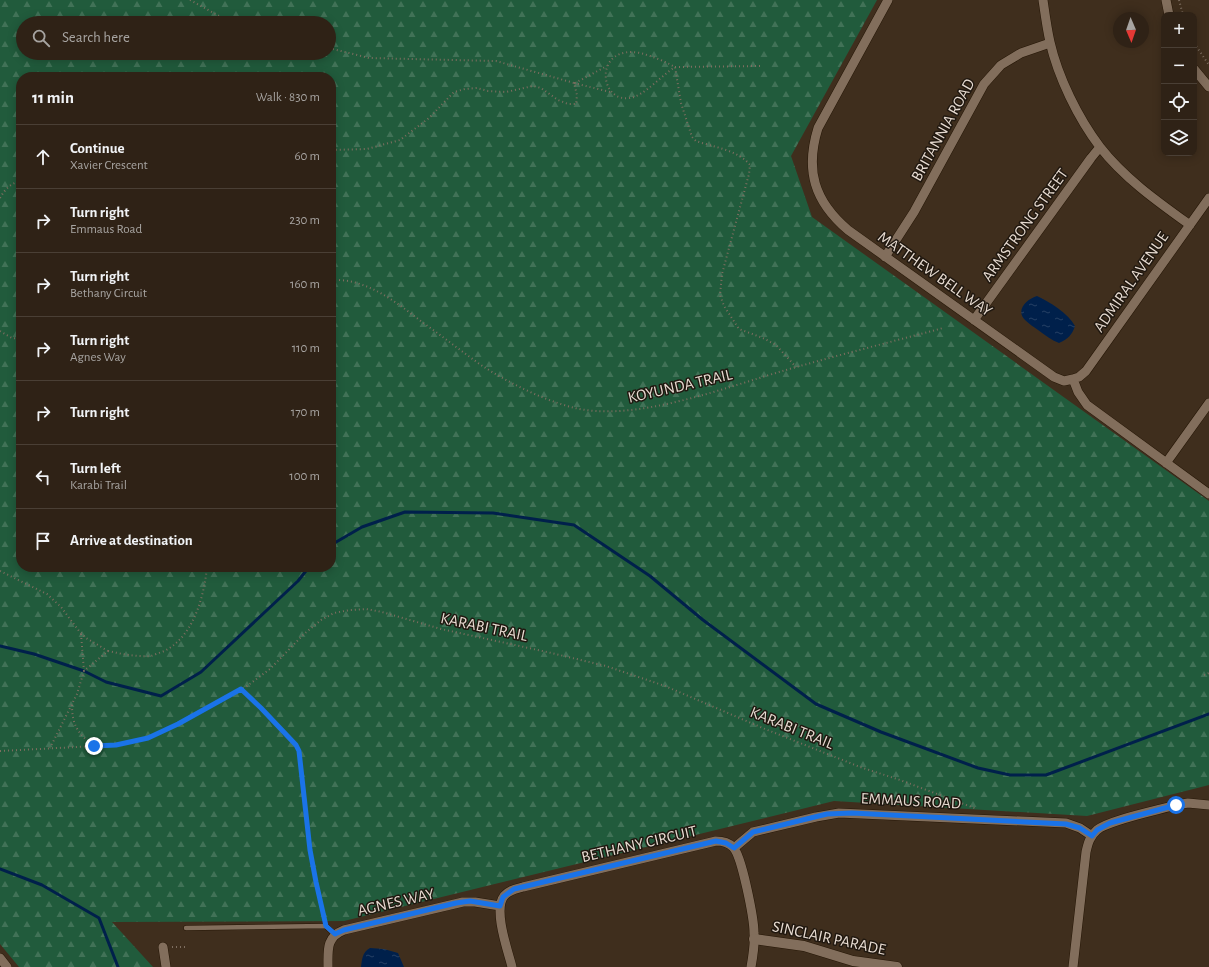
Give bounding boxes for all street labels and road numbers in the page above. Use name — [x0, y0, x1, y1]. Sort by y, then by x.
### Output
street label: BRITANNIA ROAD — [908, 76, 978, 184]
street label: ARMSTRONG STREET — [979, 166, 1071, 284]
street label: MATTHEW BELL WAY — [875, 229, 995, 320]
street label: ADMIRAL AVENUE — [1091, 229, 1172, 335]
street label: KOYUNDA TRAIL — [626, 366, 734, 406]
street label: KARABI TRAIL — [439, 610, 529, 644]
street label: KARABI TRAIL — [748, 704, 836, 752]
street label: EMMAUS ROAD — [860, 790, 962, 812]
street label: BETHANY CIRCUIT — [580, 823, 698, 865]
street label: AGNES WAY — [356, 885, 436, 919]
street label: SINCLAIR PARADE — [771, 918, 887, 958]

